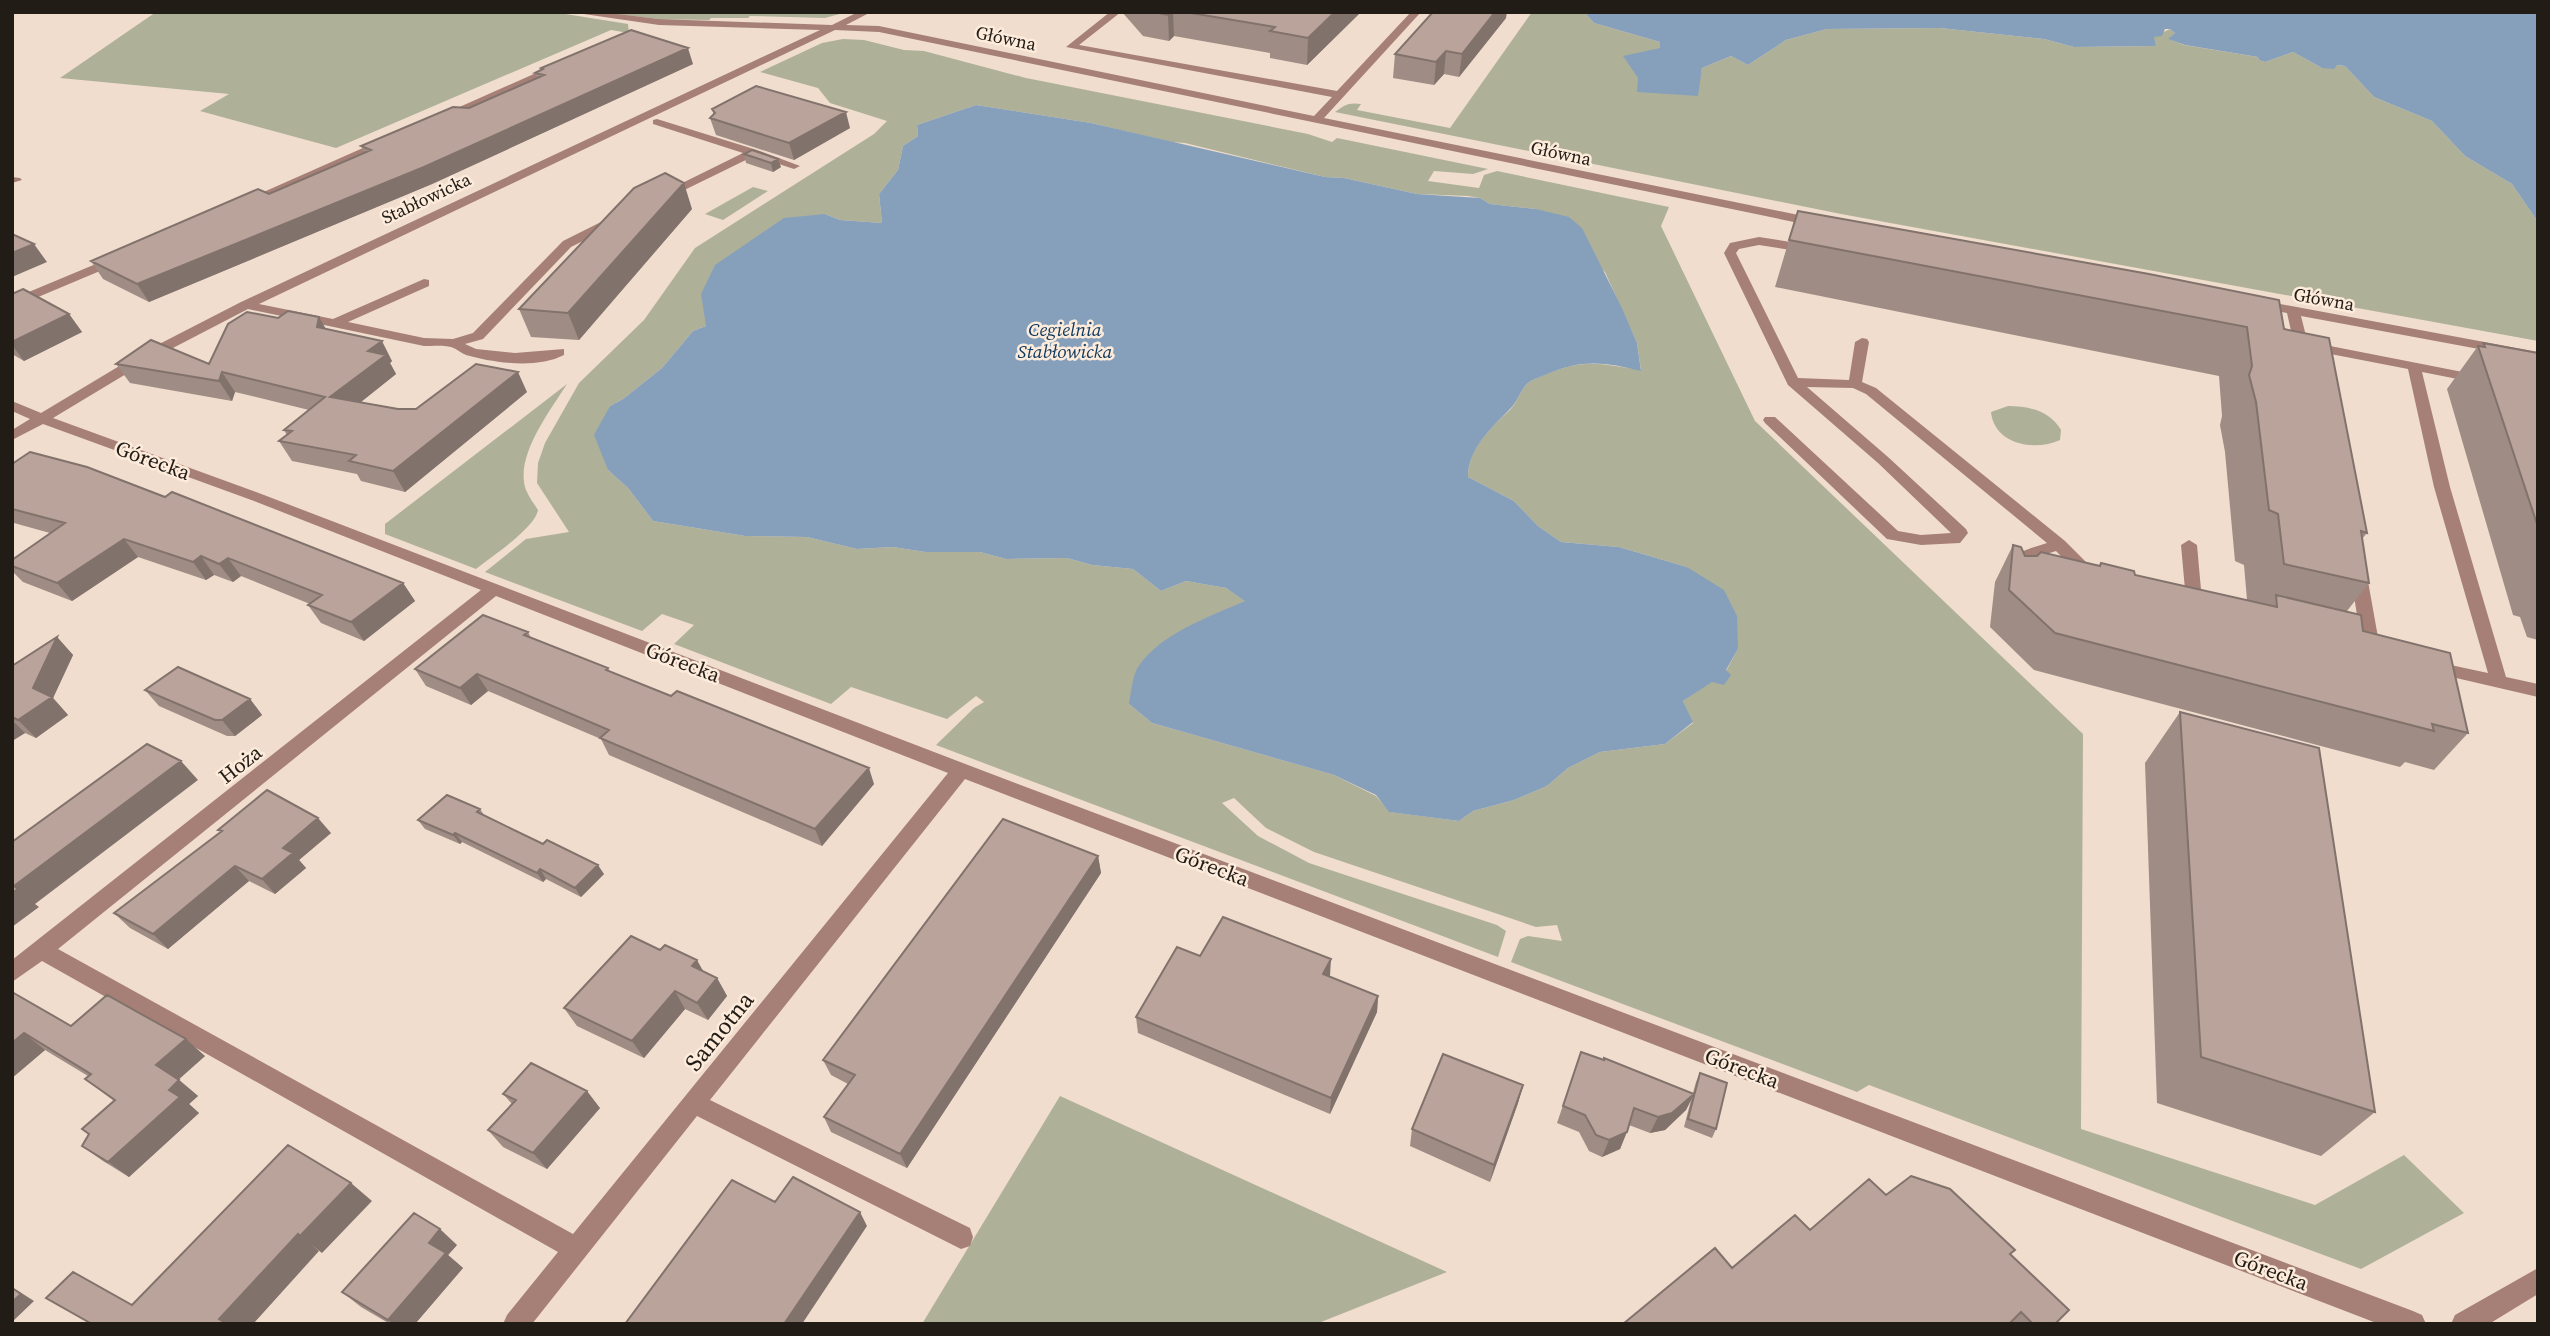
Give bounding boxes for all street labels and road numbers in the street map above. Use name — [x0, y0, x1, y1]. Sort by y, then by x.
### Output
street label: Główna — [973, 19, 1039, 57]
street label: Główna — [1528, 134, 1594, 172]
street label: Stabłowicka — [377, 166, 476, 230]
street label: Główna — [2292, 281, 2357, 317]
street label: Górecka — [112, 433, 195, 487]
street label: Górecka — [642, 635, 725, 690]
street label: Hoża — [212, 738, 268, 790]
street label: Górecka — [1171, 839, 1254, 894]
street label: Samotna — [677, 984, 762, 1078]
street label: Górecka — [1701, 1041, 1784, 1096]
street label: Górecka — [2230, 1243, 2313, 1298]

